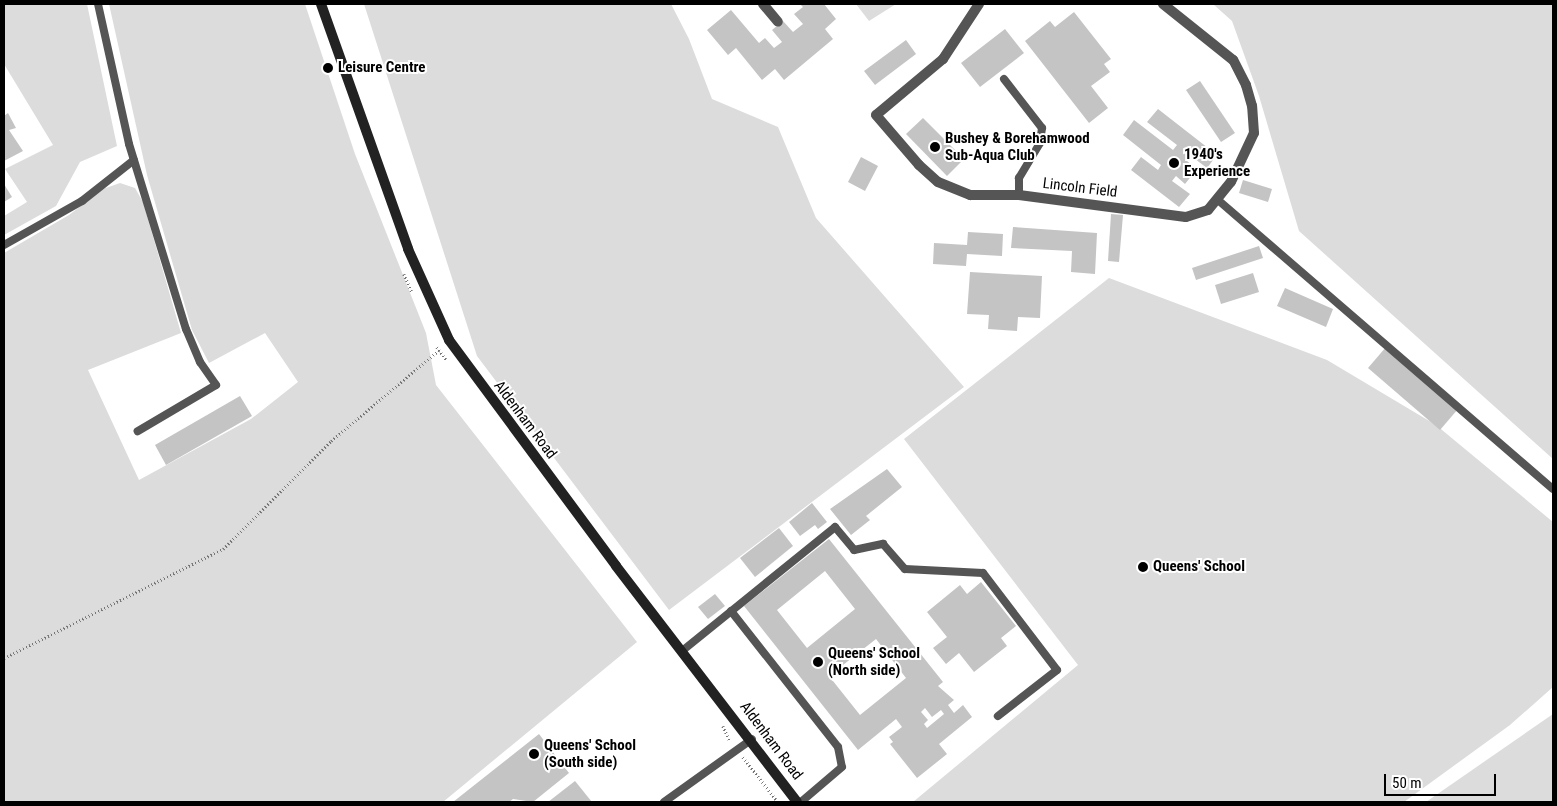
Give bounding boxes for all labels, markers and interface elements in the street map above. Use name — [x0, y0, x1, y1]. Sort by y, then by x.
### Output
place label: Leisure Centre — [338, 59, 425, 77]
marker: Leisure Centre — [322, 62, 334, 74]
place label: Bushey & Borehamwood Sub-Aqua Club — [945, 129, 1090, 164]
marker: Bushey & Borehamwood Sub-Aqua Club — [929, 141, 941, 153]
place label: 1940's Experience — [1184, 145, 1250, 180]
marker: 1940's Experience — [1168, 157, 1180, 169]
street label: Lincoln Field — [1042, 174, 1118, 202]
street label: Aldenham Road — [490, 377, 560, 463]
place label: Queens' School — [1153, 558, 1245, 576]
marker: Queens' School — [1137, 561, 1149, 573]
place label: Queens' School (North side) — [828, 644, 920, 679]
marker: Queens' School (North side) — [812, 656, 824, 668]
street label: Aldenham Road — [736, 698, 806, 784]
place label: Queens' School (South side) — [544, 736, 636, 771]
marker: Queens' School (South side) — [528, 748, 540, 760]
scale bar — [1387, 764, 1500, 796]
text: 50 m — [1392, 774, 1422, 792]

